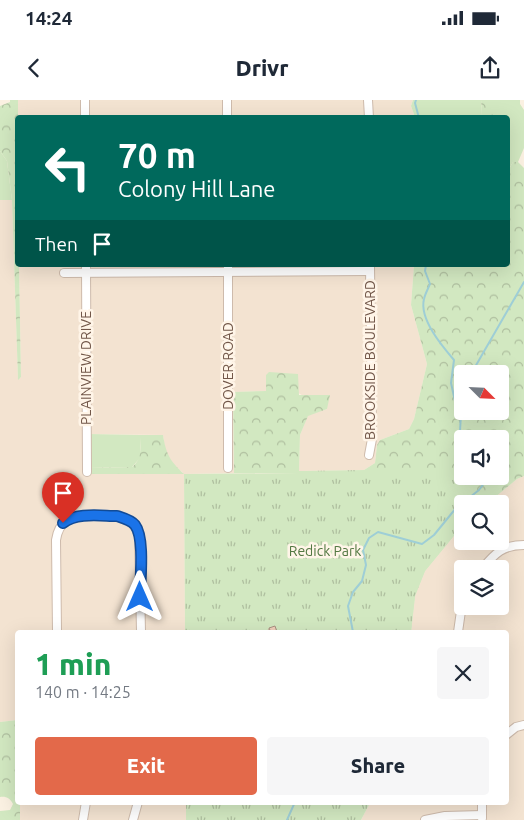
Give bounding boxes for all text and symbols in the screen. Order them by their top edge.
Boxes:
text: 14:24 [25,7,73,29]
icon: back [20,54,48,82]
icon: share [476,54,504,82]
text: Drivr [236,55,288,80]
icon: left [35,135,100,200]
text: 70 m [118,135,196,175]
text: Colony Hill Lane [118,176,275,201]
icon: arrive [88,230,116,258]
text: Then [35,233,78,255]
street label: BROOKSIDE BOULEVARD [362,280,378,440]
street label: PLAINVIEW DRIVE [78,311,94,425]
street label: DOVER ROAD [220,322,236,410]
north arrow [454,365,509,420]
map controls [454,365,509,615]
button: sound [454,430,509,485]
pin [42,472,84,523]
icon: arrive [49,479,77,507]
button: search [454,495,509,550]
park label: Redick Park [289,543,361,559]
button: layers [454,560,509,615]
position arrow [113,570,165,622]
text: 1 min [35,647,111,681]
button: close [437,647,489,699]
text: 140 m · 14:25 [35,683,131,701]
button: Exit [35,737,257,795]
button: Share [267,737,489,795]

